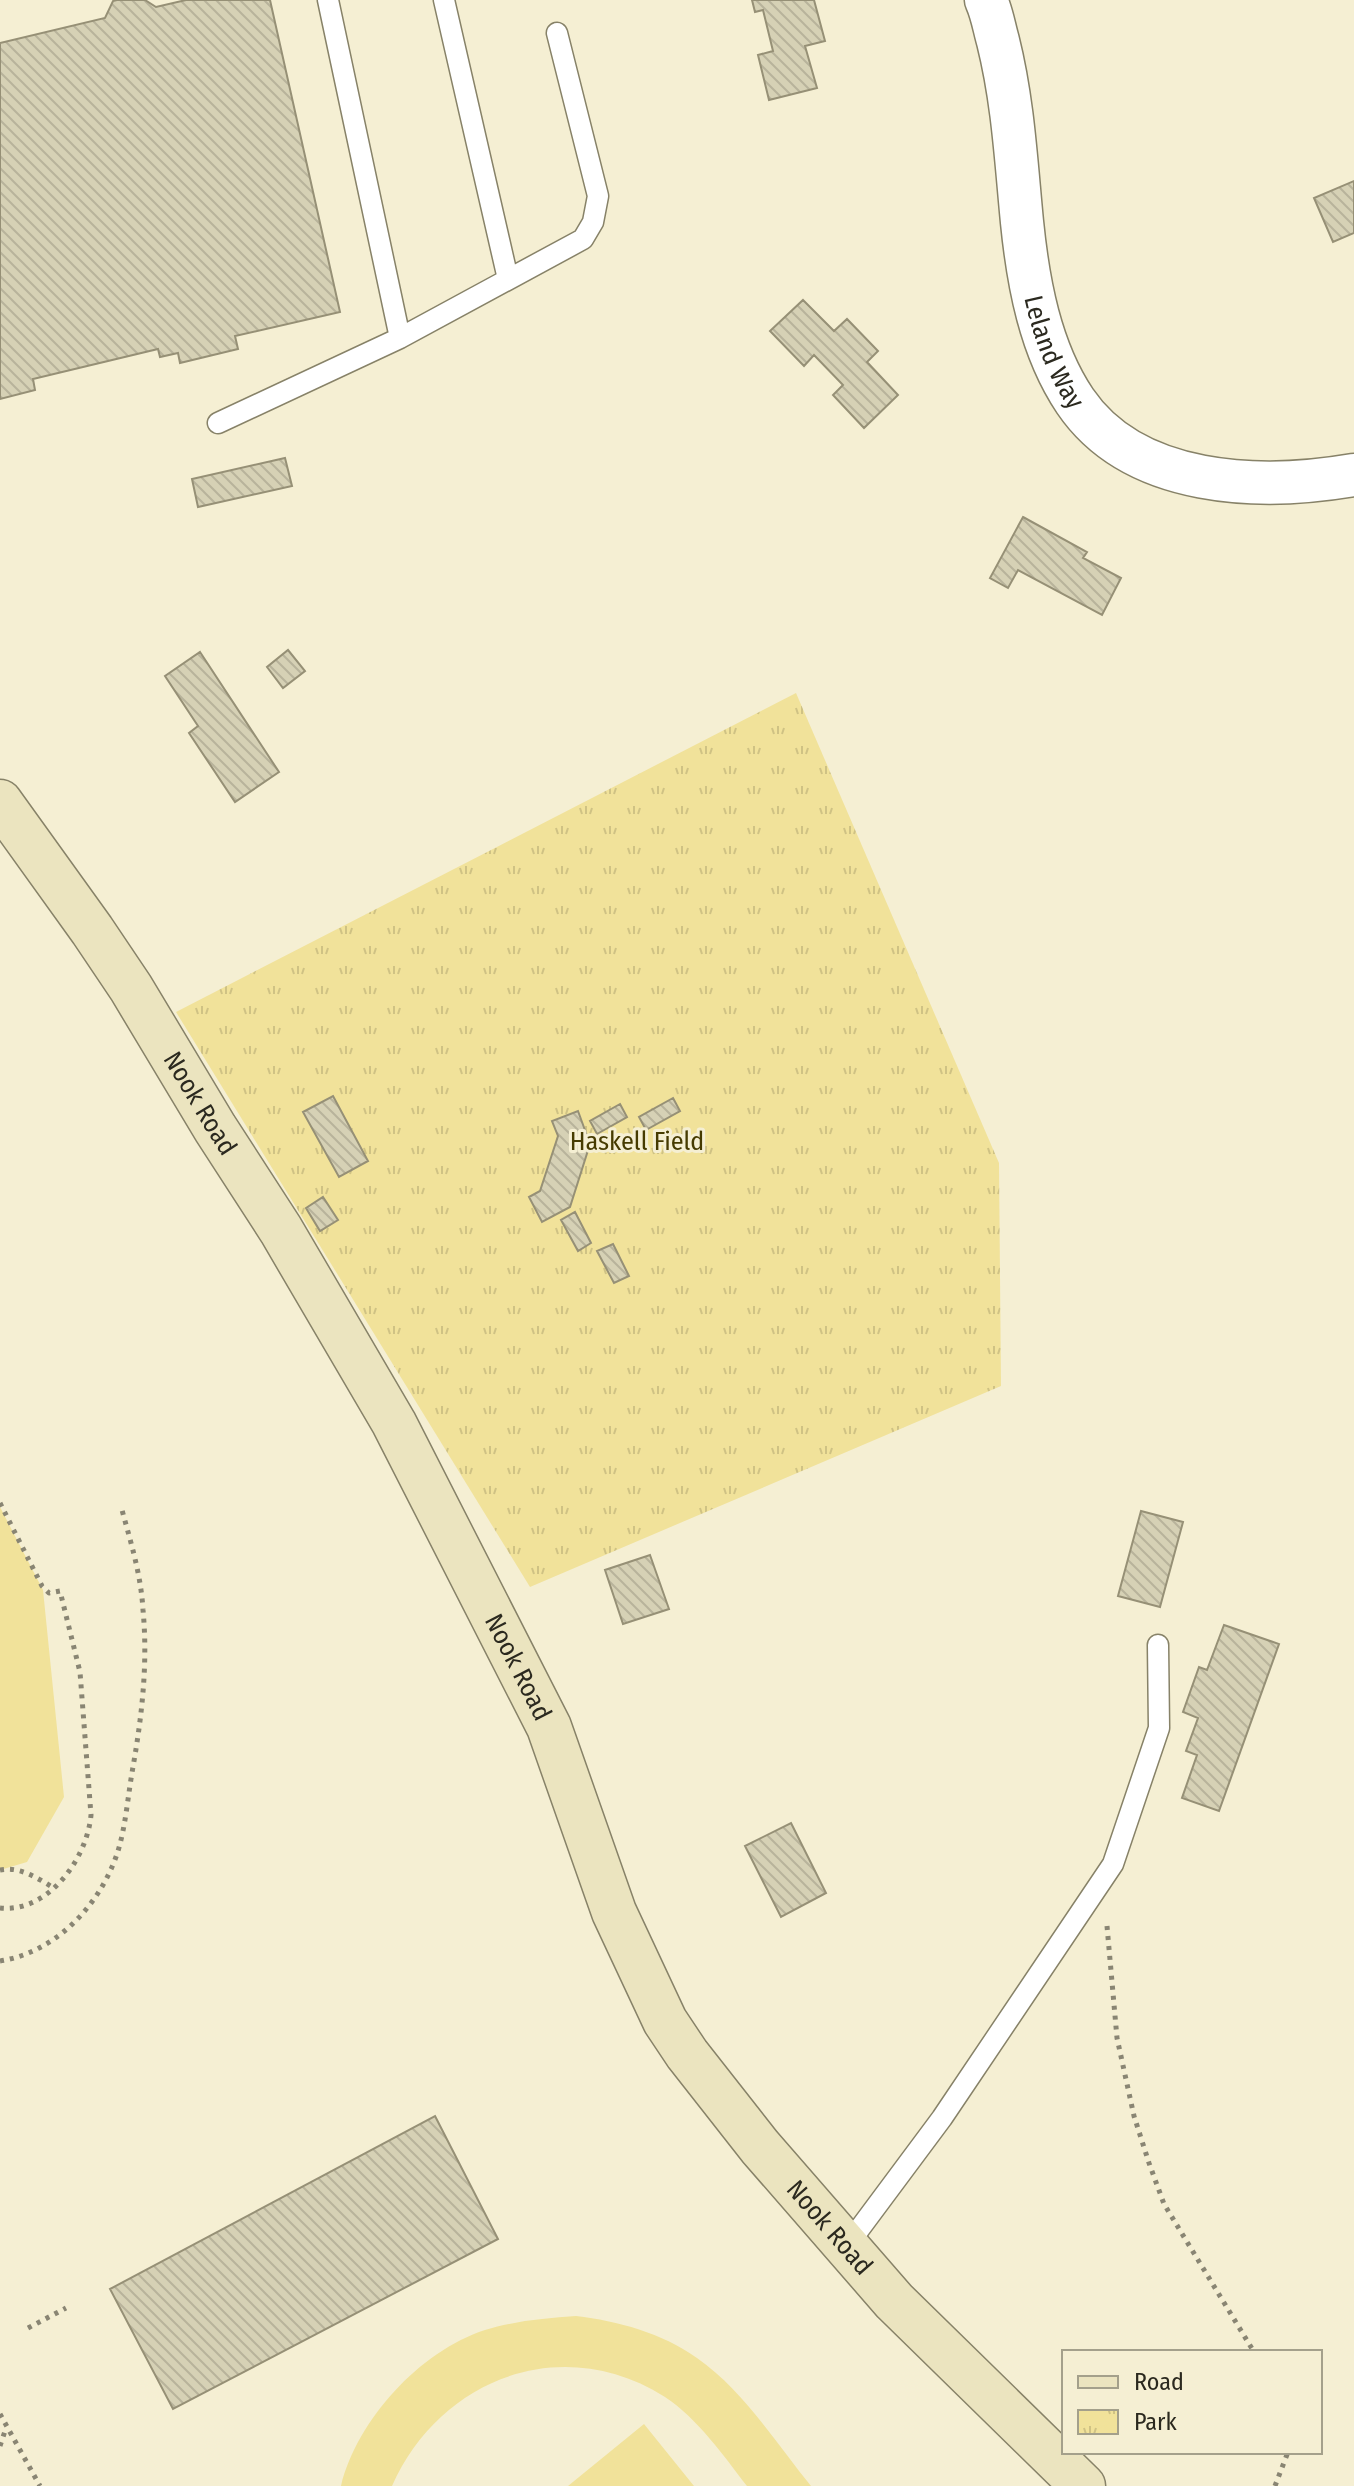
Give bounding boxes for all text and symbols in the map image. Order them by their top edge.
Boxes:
street label: Leland Way [1017,292,1091,415]
street label: Nook Road [157,1046,243,1161]
park label: Haskell Field [570,1126,704,1157]
street label: Nook Road [478,1609,558,1726]
street label: Nook Road [780,2174,879,2281]
legend [1062,2350,1322,2454]
text: Road [1134,2368,1184,2396]
text: Park [1134,2408,1177,2436]

